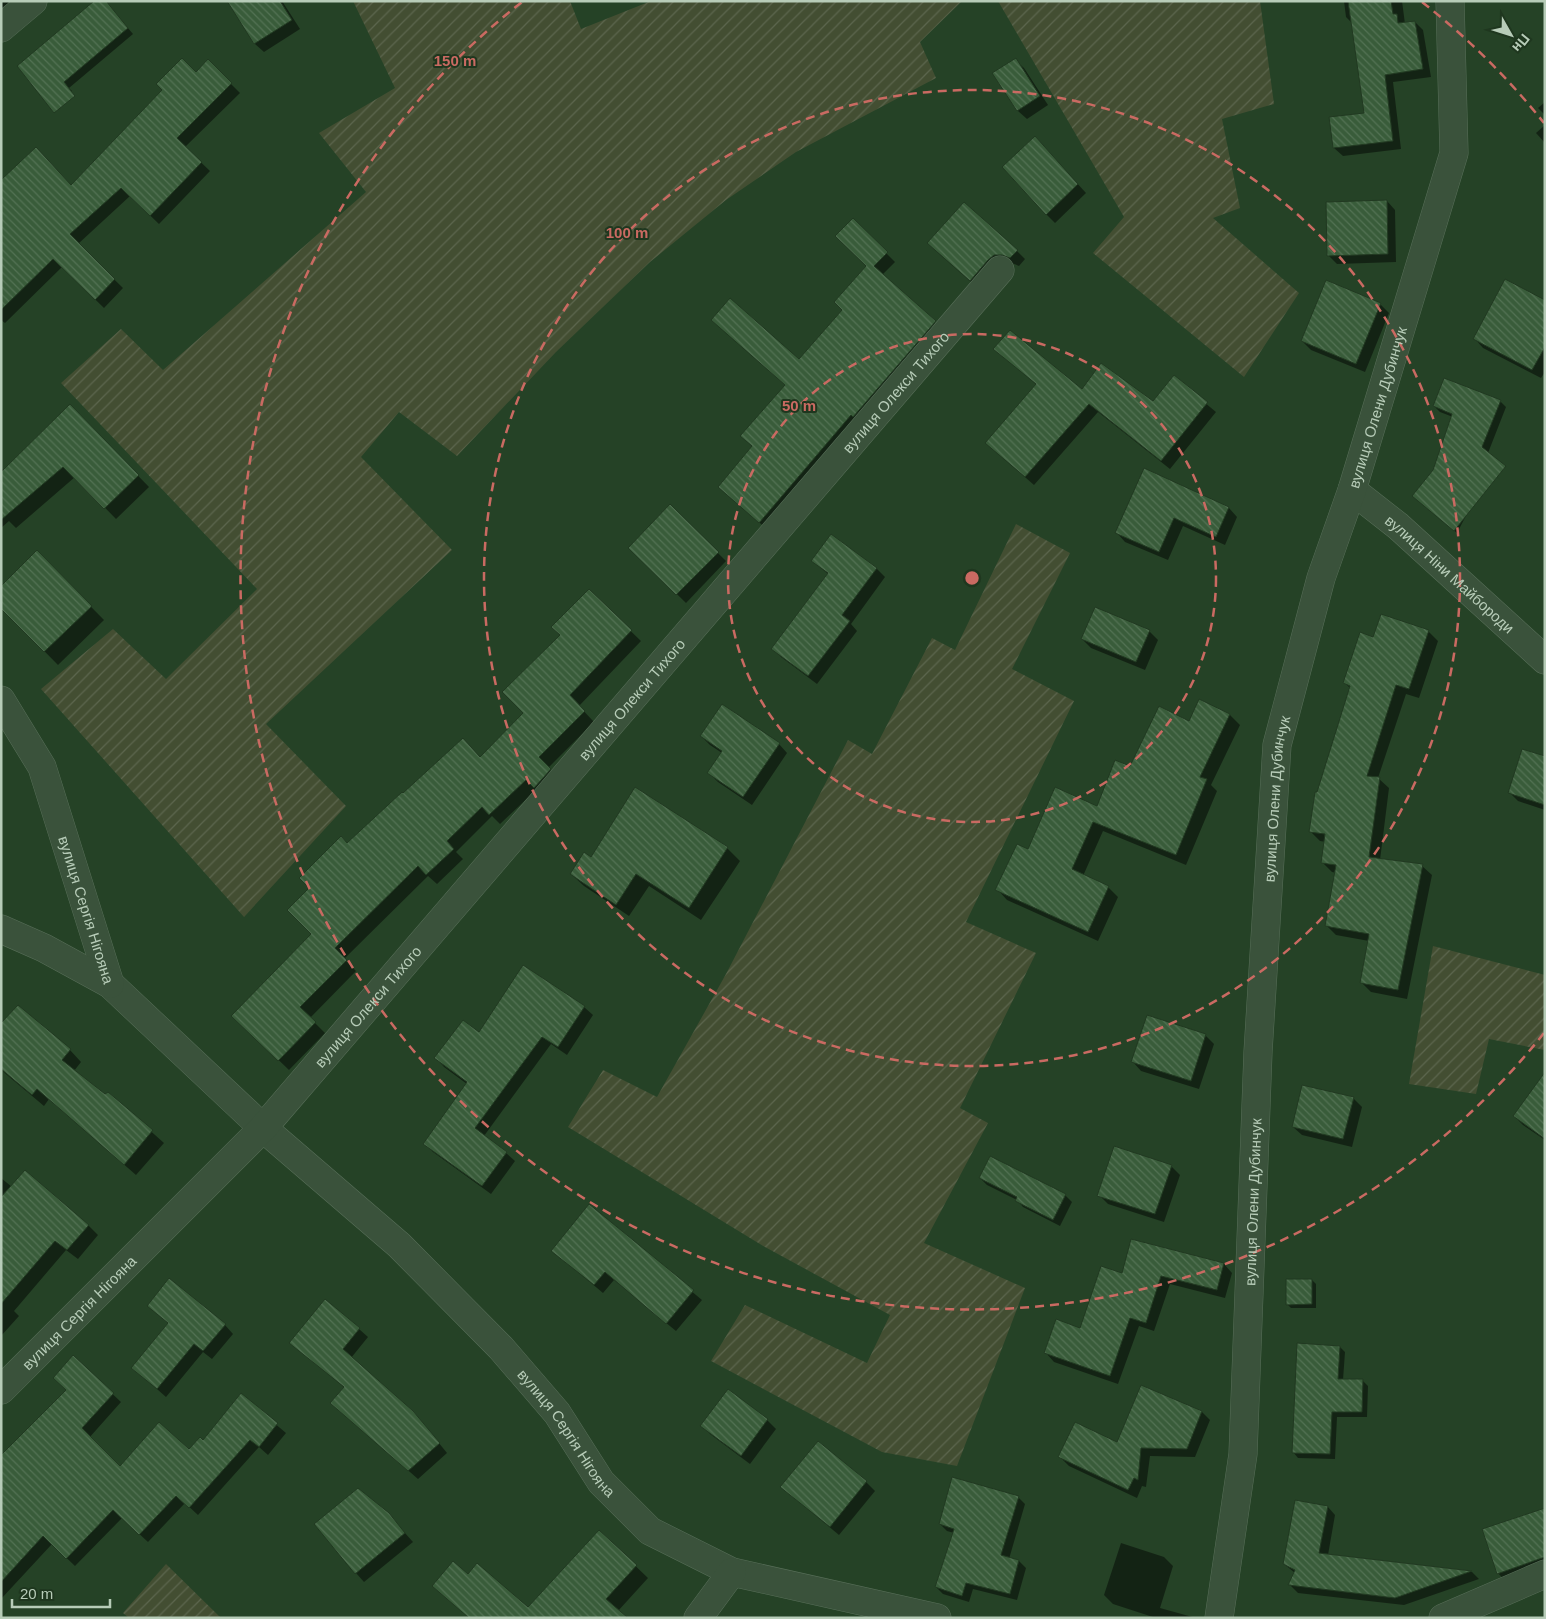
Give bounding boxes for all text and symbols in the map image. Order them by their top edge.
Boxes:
north arrow [1486,10,1536,60]
text: Пн [1509,31,1533,55]
text: 150 m [434,52,476,69]
text: 100 m [606,224,648,241]
street label: вулиця Олени Дубинчук [1345,324,1410,490]
street label: вулиця Олекси Тихого [839,328,952,456]
text: 50 m [782,397,816,414]
street label: вулиця Ніни Майбороди [1382,511,1518,636]
centre of rings [963,569,981,587]
street label: вулиця Олекси Тихого [575,635,688,763]
street label: вулиця Олени Дубинчук [1260,713,1293,883]
street label: вулиця Сергія Нігояна [56,834,118,986]
street label: вулиця Олекси Тихого [311,942,424,1070]
street label: вулиця Олени Дубинчук [1241,1117,1264,1286]
street label: вулиця Сергія Нігояна [18,1251,140,1373]
street label: вулиця Сергія Нігояна [515,1366,619,1500]
scale bar [12,1576,110,1608]
text: 20 m [20,1585,53,1602]

